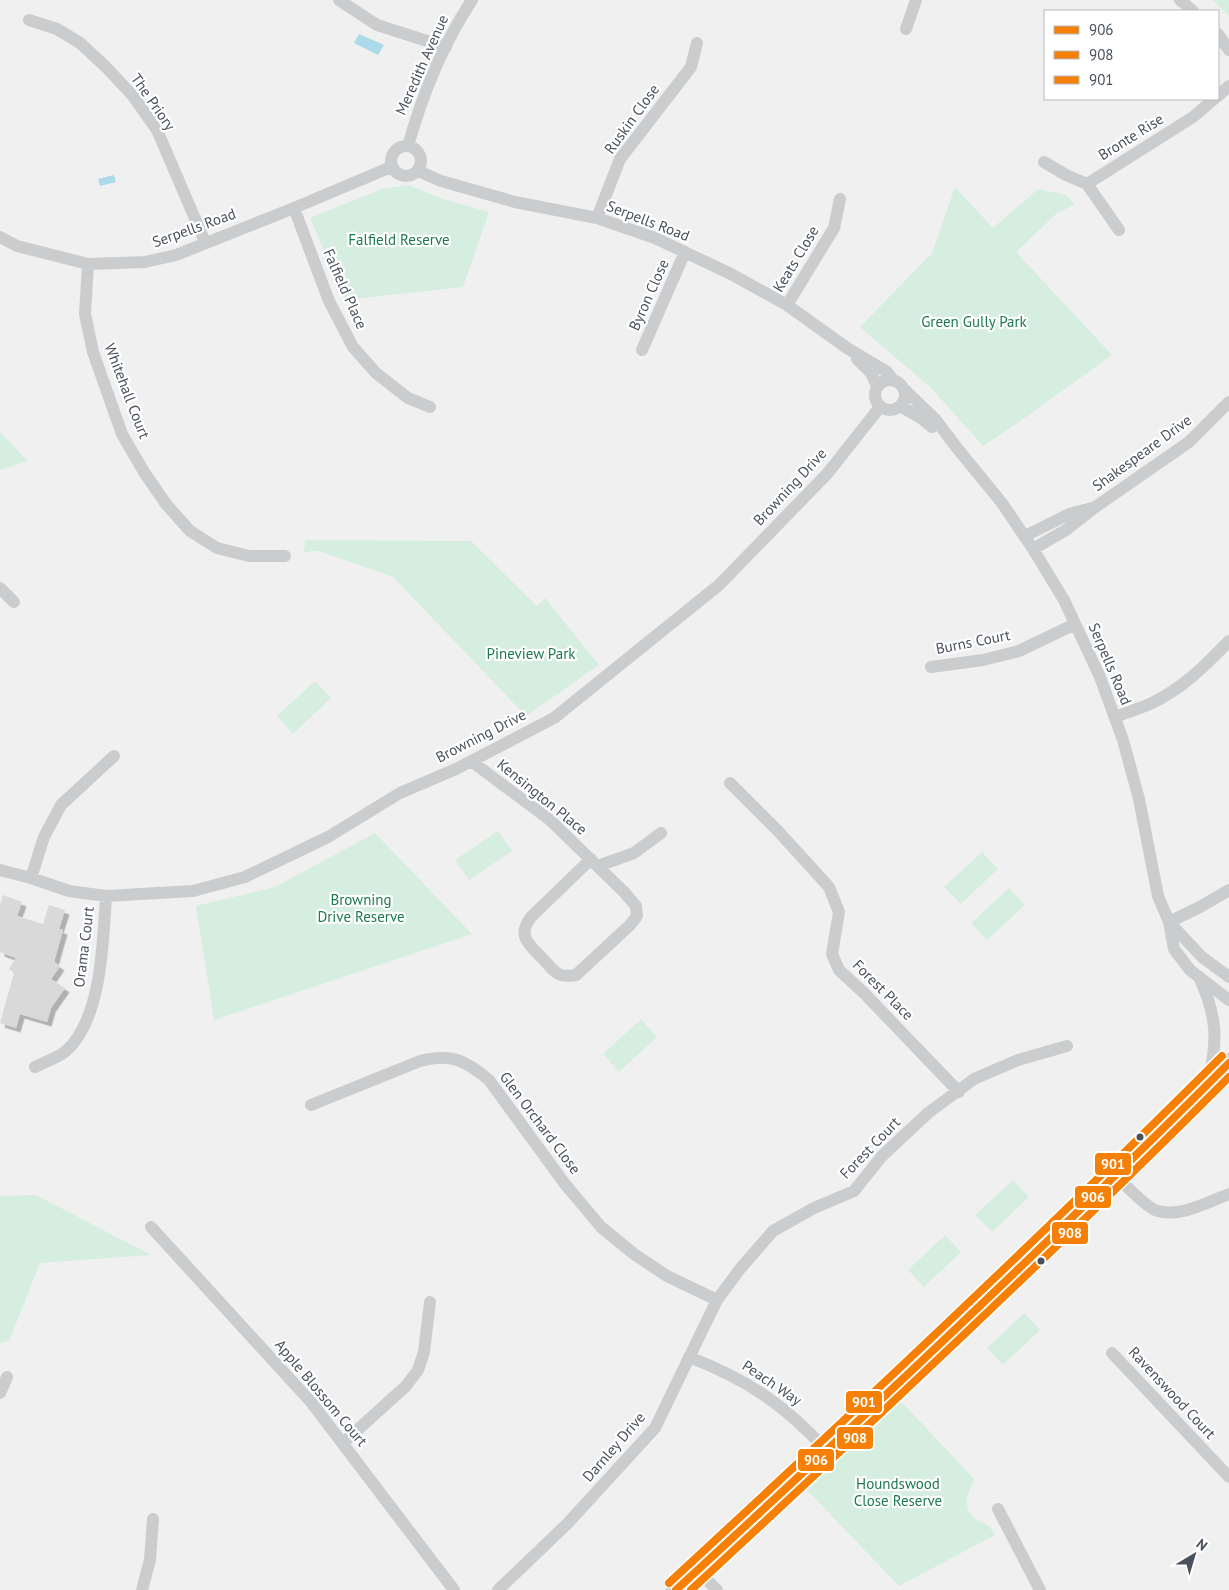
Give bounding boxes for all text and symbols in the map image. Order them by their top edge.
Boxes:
legend [1044,10,1219,100]
street label: Meredith Avenue [391,12,452,118]
text: 906 [1089,20,1114,39]
text: 908 [1089,45,1114,64]
street label: The Priory [127,70,180,134]
text: 901 [1089,70,1114,89]
street label: Ruskin Close [600,80,663,157]
street label: Bronte Rise [1095,109,1167,164]
street label: Serpells Road [604,196,692,245]
street label: Serpells Road [150,204,238,251]
street label: Keats Close [768,222,823,295]
park label: Falfield Reserve [348,230,450,249]
street label: Falfield Place [319,246,372,332]
street label: Byron Close [624,256,673,333]
park label: Green Gully Park [921,312,1028,331]
street label: Whitehall Court [101,341,154,441]
street label: Shakespeare Drive [1088,410,1195,495]
street label: Browning Drive [749,444,830,529]
street label: Serpells Road [1085,620,1136,708]
street label: Burns Court [934,625,1012,658]
park label: Pineview Park [487,644,576,663]
street label: Browning Drive [432,705,529,766]
street label: Kensington Place [493,755,591,839]
park label: Browning Drive Reserve [317,890,405,926]
street label: Orama Court [69,905,98,988]
street label: Forest Place [849,955,918,1024]
street label: Glen Orchard Close [496,1068,585,1178]
street label: Forest Court [835,1113,904,1183]
unlabelled marker [1135,1132,1145,1142]
line badge: 901 [1094,1152,1132,1176]
text: 901 [1101,1155,1125,1173]
line badge: 906 [1074,1185,1112,1209]
text: 906 [1081,1188,1105,1206]
line badge: 908 [1051,1221,1089,1245]
text: 908 [1058,1224,1082,1242]
unlabelled marker [1036,1256,1046,1266]
street label: Apple Blossom Court [271,1335,372,1450]
street label: Ravenswood Court [1125,1343,1220,1443]
street label: Peach Way [739,1356,806,1409]
line badge: 901 [845,1390,883,1414]
text: 901 [852,1393,876,1411]
street label: Darnley Drive [578,1408,649,1485]
line badge: 908 [836,1426,874,1450]
text: 908 [843,1429,867,1447]
line badge: 906 [797,1448,835,1472]
text: 906 [804,1451,828,1469]
park label: Houndswood Close Reserve [854,1474,942,1510]
north arrow [1169,1530,1219,1580]
text: N [1193,1535,1211,1555]

